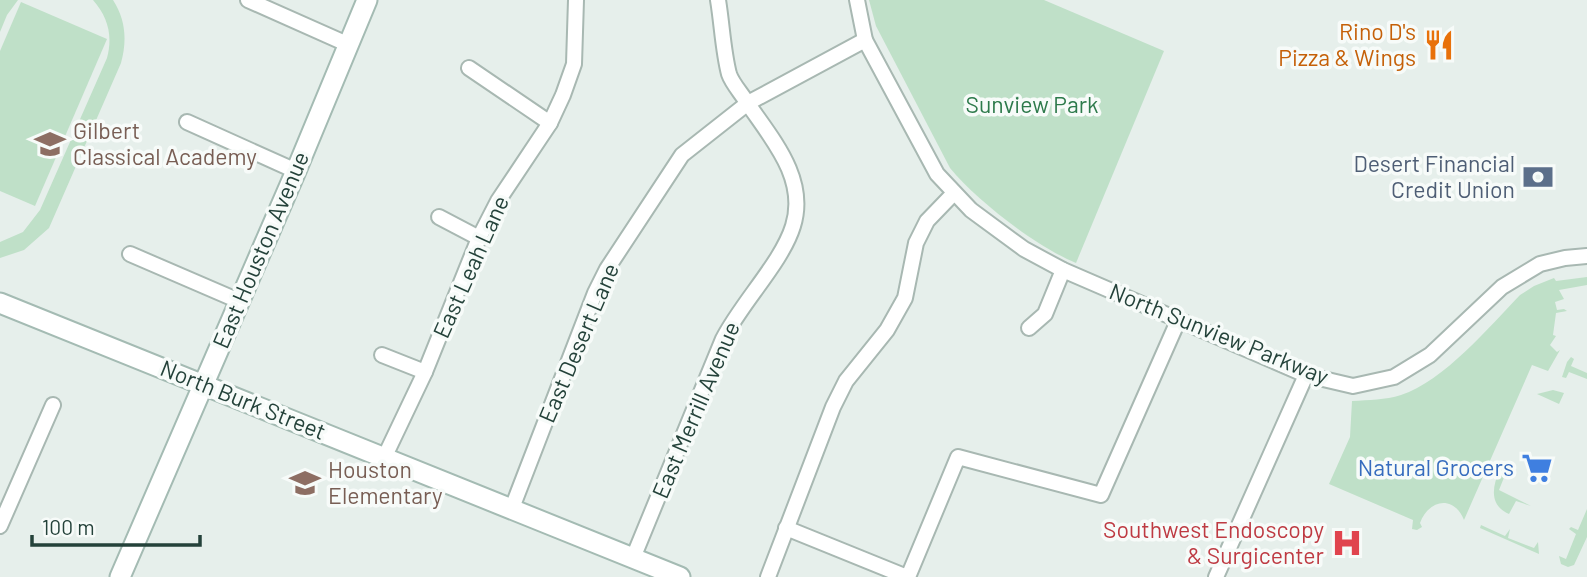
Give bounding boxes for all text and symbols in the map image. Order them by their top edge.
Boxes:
place label: Rino D's Pizza & Wings [1278,17,1416,71]
restaurant icon: Rino D's Pizza & Wings [1422,28,1456,62]
park label: Sunview Park [965,90,1099,118]
place label: Gilbert Classical Academy [73,116,257,170]
school or university icon: Gilbert Classical Academy [33,127,67,161]
street label: East Houston Avenue [206,147,314,352]
place label: Desert Financial Credit Union [1354,149,1515,203]
bank icon: Desert Financial Credit Union [1521,160,1555,194]
street label: East Leah Lane [426,191,514,342]
street label: East Desert Lane [532,259,624,426]
street label: North Sunview Parkway [1106,276,1333,390]
street label: East Merrill Avenue [645,317,745,502]
street label: North Burk Street [157,353,330,445]
supermarket icon: Natural Grocers [1520,451,1554,485]
place label: Natural Grocers [1358,453,1514,481]
place label: Houston Elementary [328,455,443,509]
school or university icon: Houston Elementary [288,466,322,500]
scale bar [32,504,200,548]
text: 100 m [42,514,95,539]
place label: Southwest Endoscopy & Surgicenter [1103,515,1325,569]
hospital icon: Southwest Endoscopy & Surgicenter [1330,526,1364,560]

